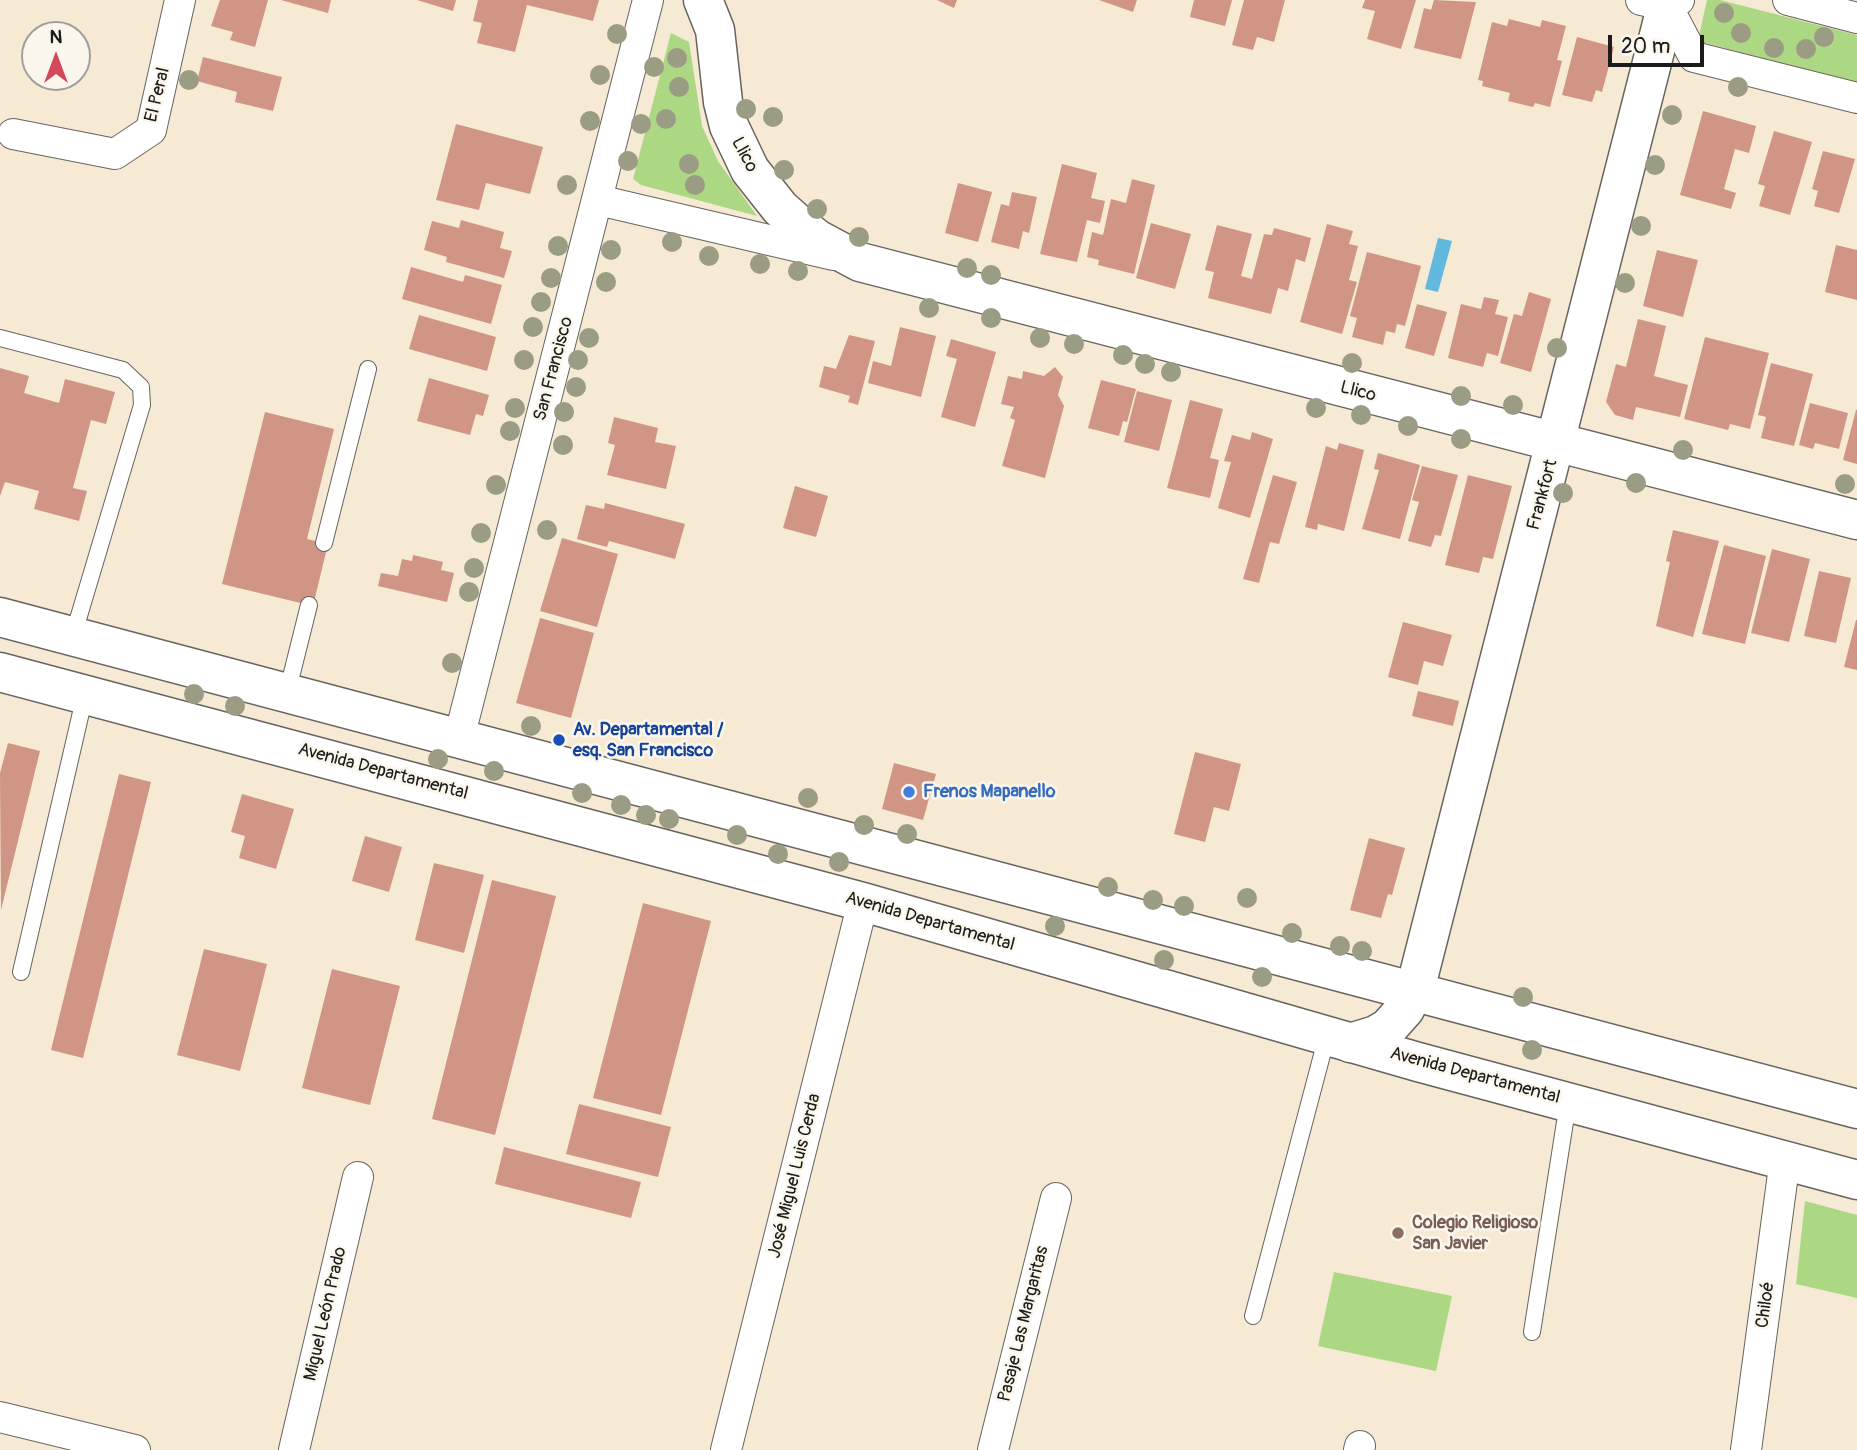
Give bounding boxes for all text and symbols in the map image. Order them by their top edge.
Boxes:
north arrow [21,21,91,91]
scale bar [1612,21,1708,65]
text: N [50,25,62,49]
text: 20 m [1621,33,1670,60]
street label: El Peral [141,65,175,125]
street label: Llico [726,134,762,176]
street label: San Francisco [530,315,578,423]
street label: Llico [1338,377,1378,407]
street label: Frankfort [1523,457,1563,533]
place label: Av. Departamental / esq. San Francisco [573,719,723,762]
marker: Av. Departamental / esq. San Francisco [551,732,567,748]
street label: Avenida Departamental [296,739,470,805]
place label: Frenos Mapanello [923,781,1056,803]
marker: Frenos Mapanello [901,784,917,800]
street label: Avenida Departamental [843,887,1017,957]
street label: Avenida Departamental [1388,1043,1562,1109]
street label: José Miguel Luis Cerda [764,1092,826,1260]
place label: Colegio Religioso San Javier [1412,1212,1538,1254]
marker: Colegio Religioso San Javier [1390,1225,1406,1241]
street label: Pasaje Las Margaritas [994,1244,1054,1404]
street label: Miguel León Prado [300,1245,352,1383]
street label: Chiloé [1752,1280,1780,1330]

